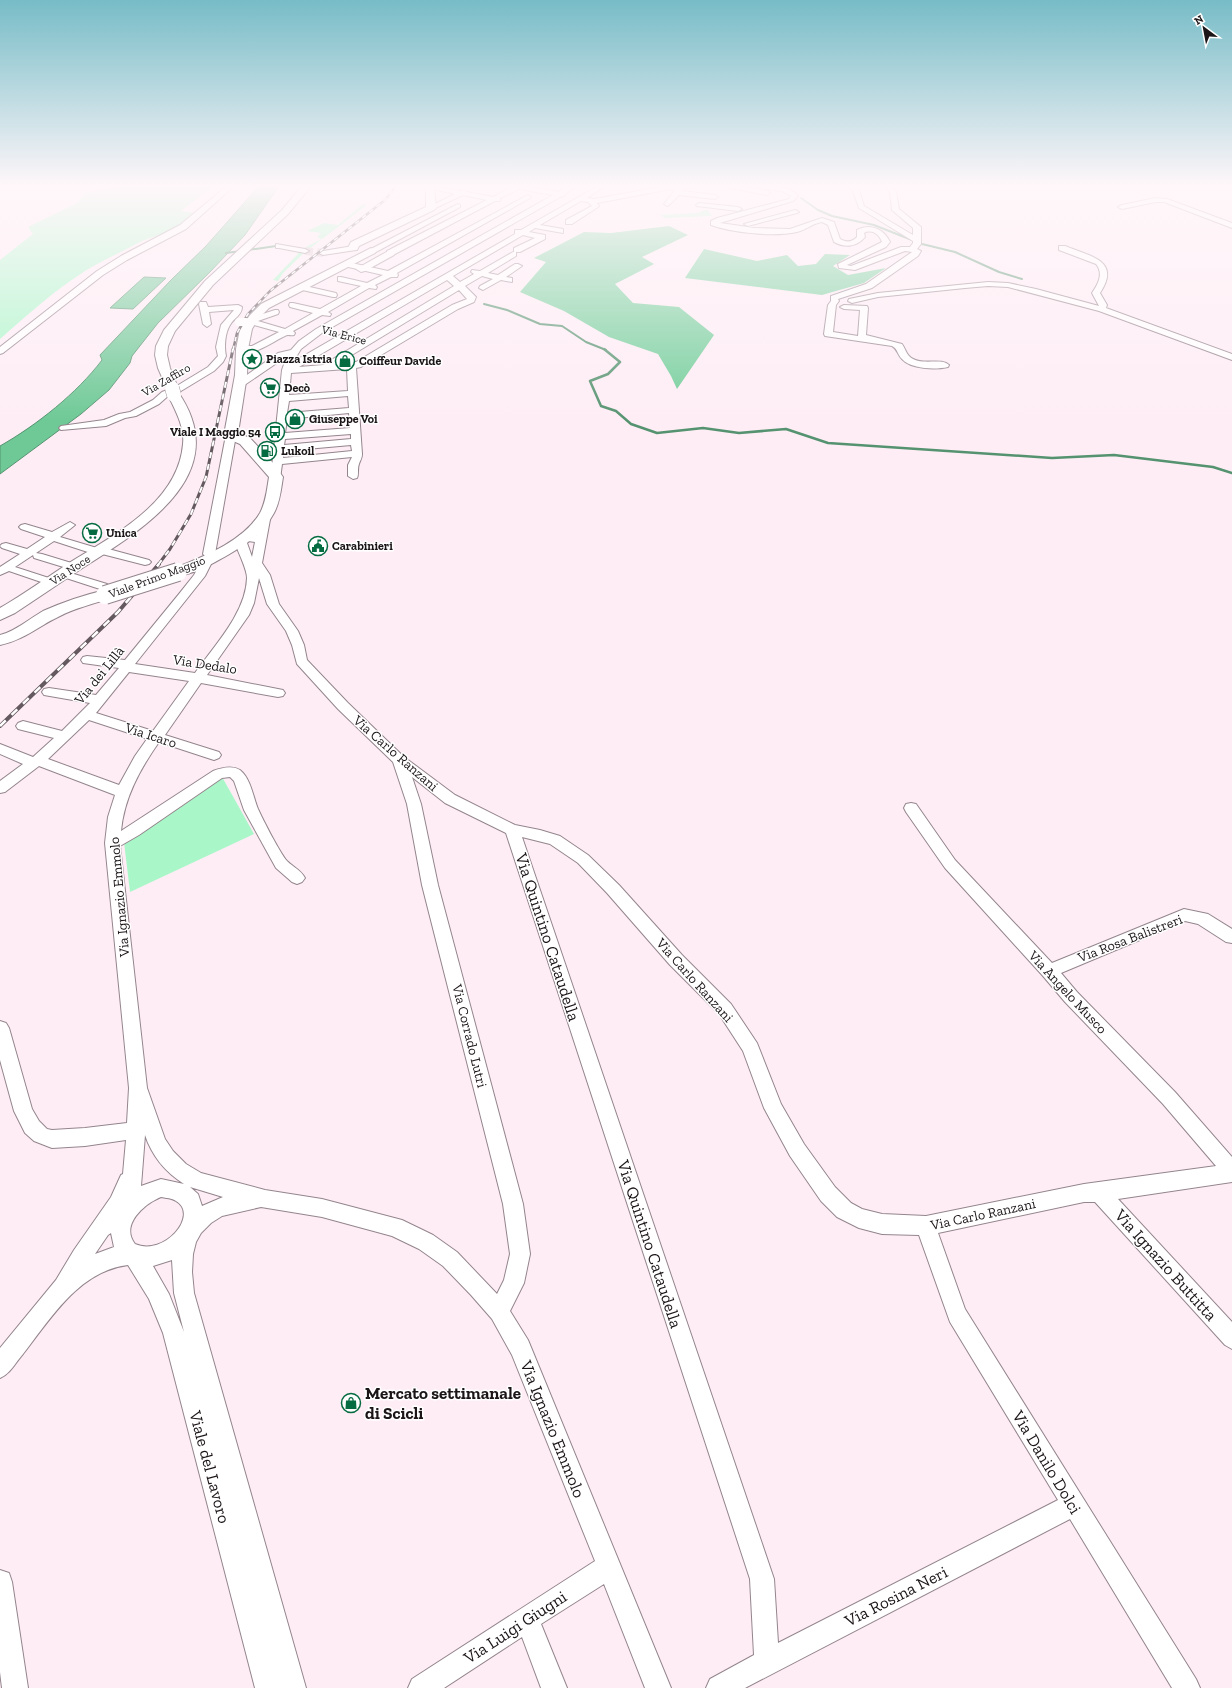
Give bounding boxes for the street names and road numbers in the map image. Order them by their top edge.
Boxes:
street label: Via Erice [319,322,368,348]
street label: Via Zaffiro [138,361,193,400]
street label: Via Noce [46,552,93,589]
street label: Viale Primo Maggio [106,553,207,601]
street label: Via dei Lillà [70,643,128,709]
street label: Via Dedalo [171,651,238,678]
street label: Via Carlo Ranzani [349,711,442,795]
street label: Via Icaro [122,719,179,752]
street label: Via Ignazio Emmolo [106,836,133,959]
street label: Via Quintino Cataudella [511,850,585,1023]
street label: Via Rosa Balistreri [1074,911,1185,967]
street label: Via Carlo Ranzani [652,934,737,1026]
street label: Via Angelo Musco [1024,947,1110,1037]
street label: Via Corrado Lutri [448,982,491,1090]
street label: Via Quintino Cataudella [613,1157,687,1330]
street label: Via Carlo Ranzani [928,1195,1037,1234]
street label: Via Ignazio Buttitta [1110,1204,1221,1325]
street label: Via Ignazio Emmolo [516,1356,590,1501]
street label: Via Danilo Dolci [1008,1406,1086,1518]
street label: Viale del Lavoro [185,1408,235,1526]
street label: Via Rosina Neri [840,1561,951,1631]
street label: Via Luigi Giugni [459,1586,570,1668]

